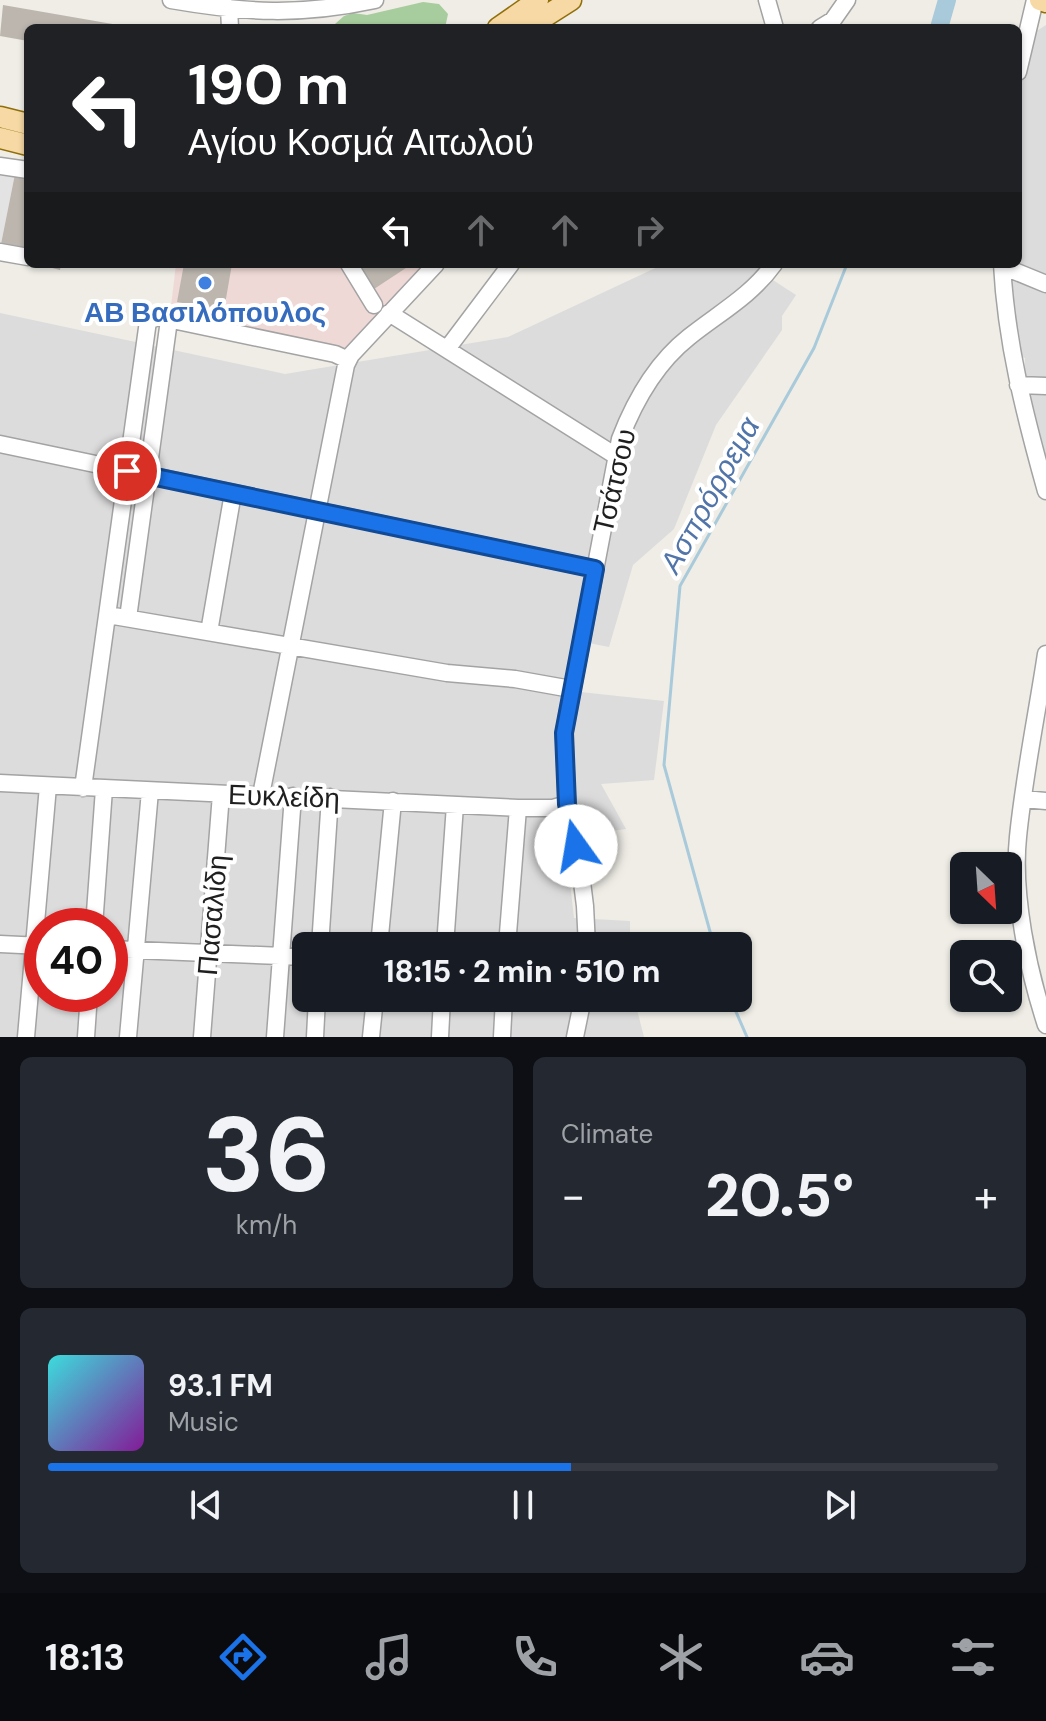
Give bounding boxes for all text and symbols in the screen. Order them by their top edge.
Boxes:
text: 190 m [188,48,349,121]
icon: left [56,56,160,160]
text: Αγίου Κοσμά Αιτωλού [188,119,534,166]
icon: left [375,208,419,252]
icon: ahead [459,208,503,252]
icon: ahead [543,208,587,252]
icon: right [627,208,671,252]
marker: ΑΒ Βασιλόπουλος [196,274,214,292]
place label: ΑΒ Βασιλόπουλος [84,294,326,331]
water label: Ασπρόρρεμα [650,409,769,581]
street label: Τσάτσου [585,425,644,537]
pin [93,437,161,505]
icon: arrive [105,449,149,493]
street label: Ευκλείδη [227,776,341,817]
position arrow [534,804,618,888]
north arrow [950,852,1022,924]
map controls [950,852,1022,1012]
street label: Πασαλίδη [189,853,236,977]
speed limit sign: 40 [24,908,128,1012]
button: search [950,940,1022,1012]
text: 18:15 · 2 min · 510 m [384,952,660,991]
text: 36 [202,1088,331,1223]
text: Climate [561,1117,653,1151]
text: 20.5° [705,1156,854,1235]
text: − [561,1167,585,1225]
text: + [974,1167,998,1225]
text: km/h [236,1208,297,1242]
text: 93.1 FM [168,1366,273,1405]
text: Music [168,1405,239,1439]
icon: previous [184,1483,228,1527]
icon: pause [501,1483,545,1527]
icon: next [818,1483,862,1527]
icon: directions [215,1629,271,1685]
icon: music [361,1629,417,1685]
icon: phone [507,1629,563,1685]
icon: climate [653,1629,709,1685]
icon: car [799,1629,855,1685]
icon: filters [945,1629,1001,1685]
text: 18:13 [45,1634,125,1681]

